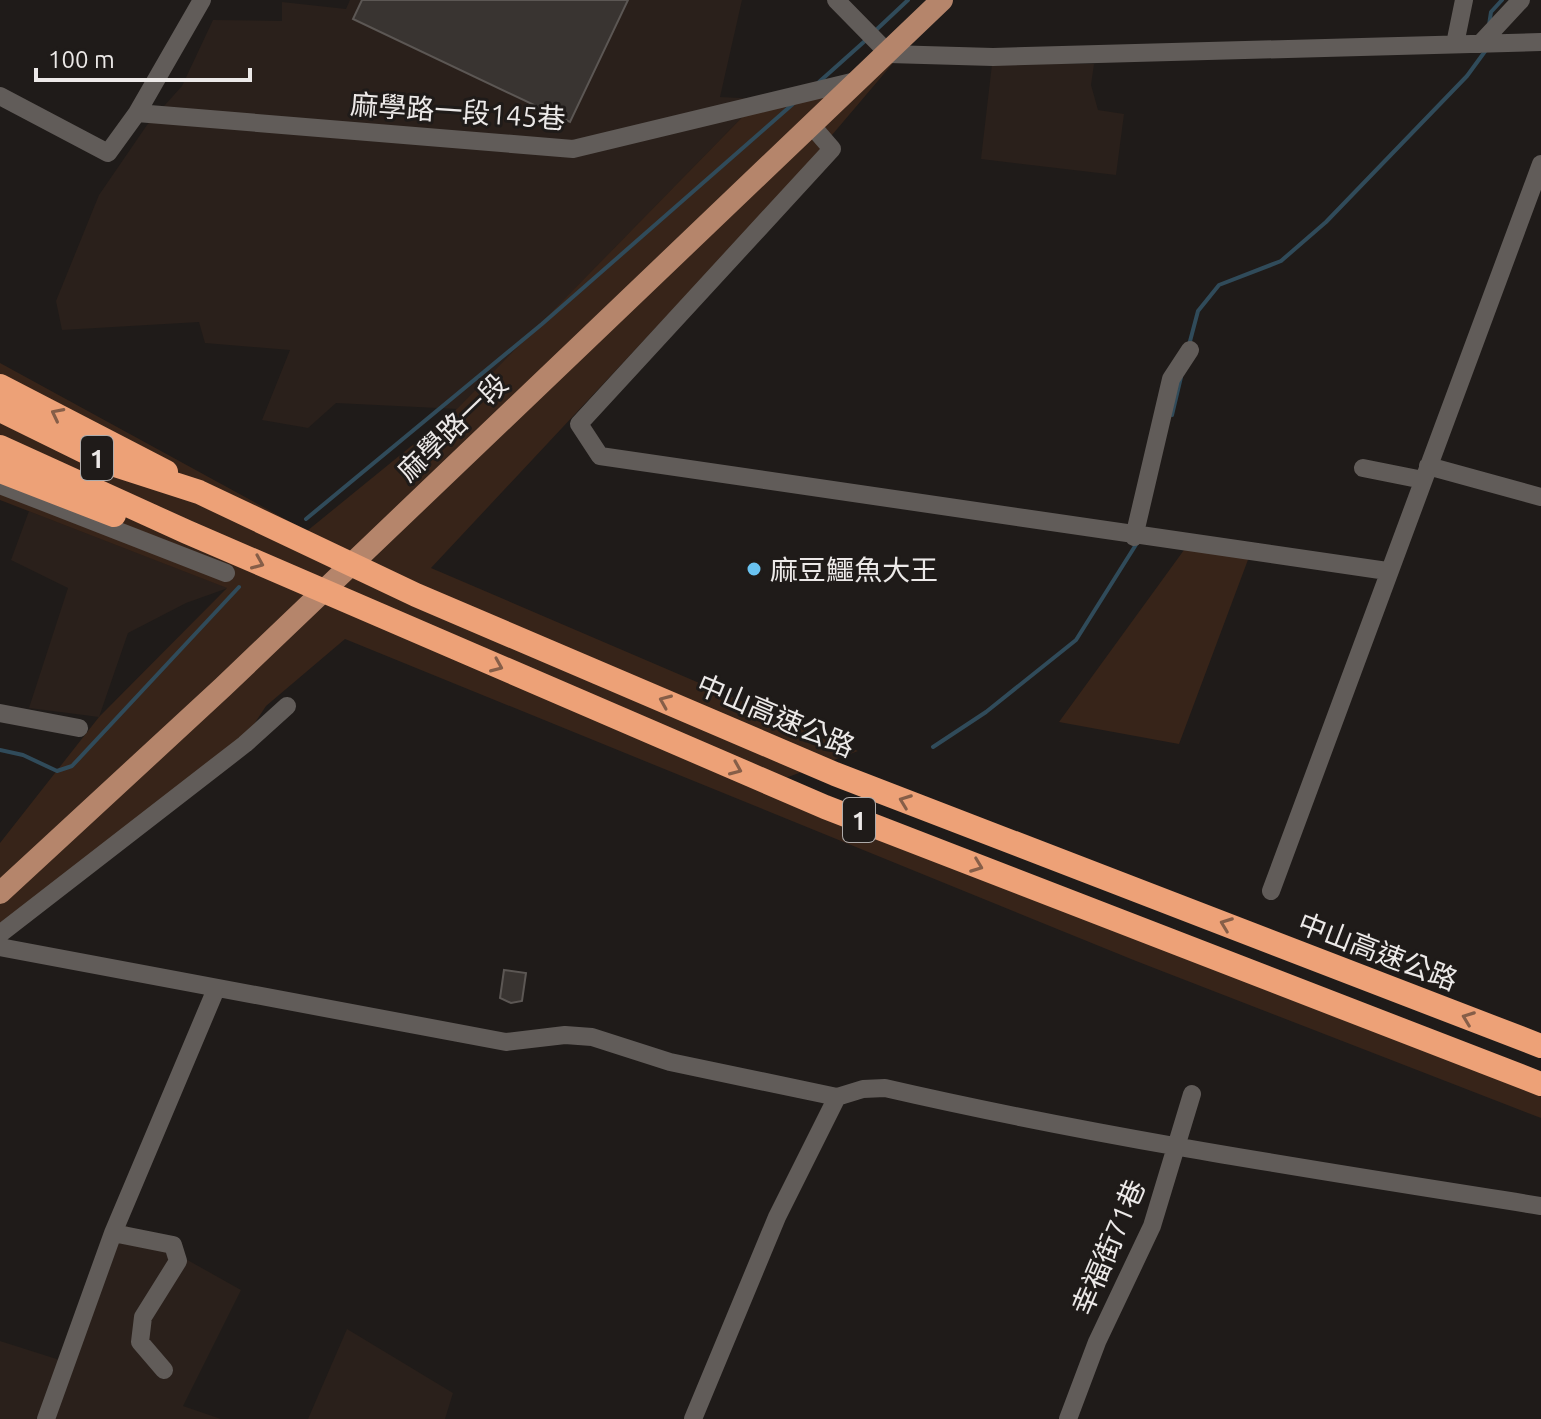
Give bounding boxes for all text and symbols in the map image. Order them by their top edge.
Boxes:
scale bar [36,32,250,82]
text: 100 m [48,46,115,73]
street label: 麻學路一段145巷 [349,88,567,134]
street label: 麻學路一段 [391,367,513,487]
one-way arrow [50,409,65,424]
road number: 1 [81,436,113,480]
one-way arrow [250,554,265,570]
place label: 麻豆鱷魚大王 [770,554,938,585]
marker: 麻豆鱷魚大王 [745,560,763,578]
one-way arrow [489,656,503,672]
street label: 中山高速公路 [693,668,859,762]
one-way arrow [658,694,673,710]
one-way arrow [728,759,742,775]
one-way arrow [899,794,913,811]
road number: 1 [843,798,875,842]
one-way arrow [969,856,983,873]
street label: 中山高速公路 [1294,906,1462,996]
one-way arrow [1220,917,1234,934]
one-way arrow [1462,1011,1476,1028]
street label: 幸福街71巷 [1066,1175,1150,1319]

